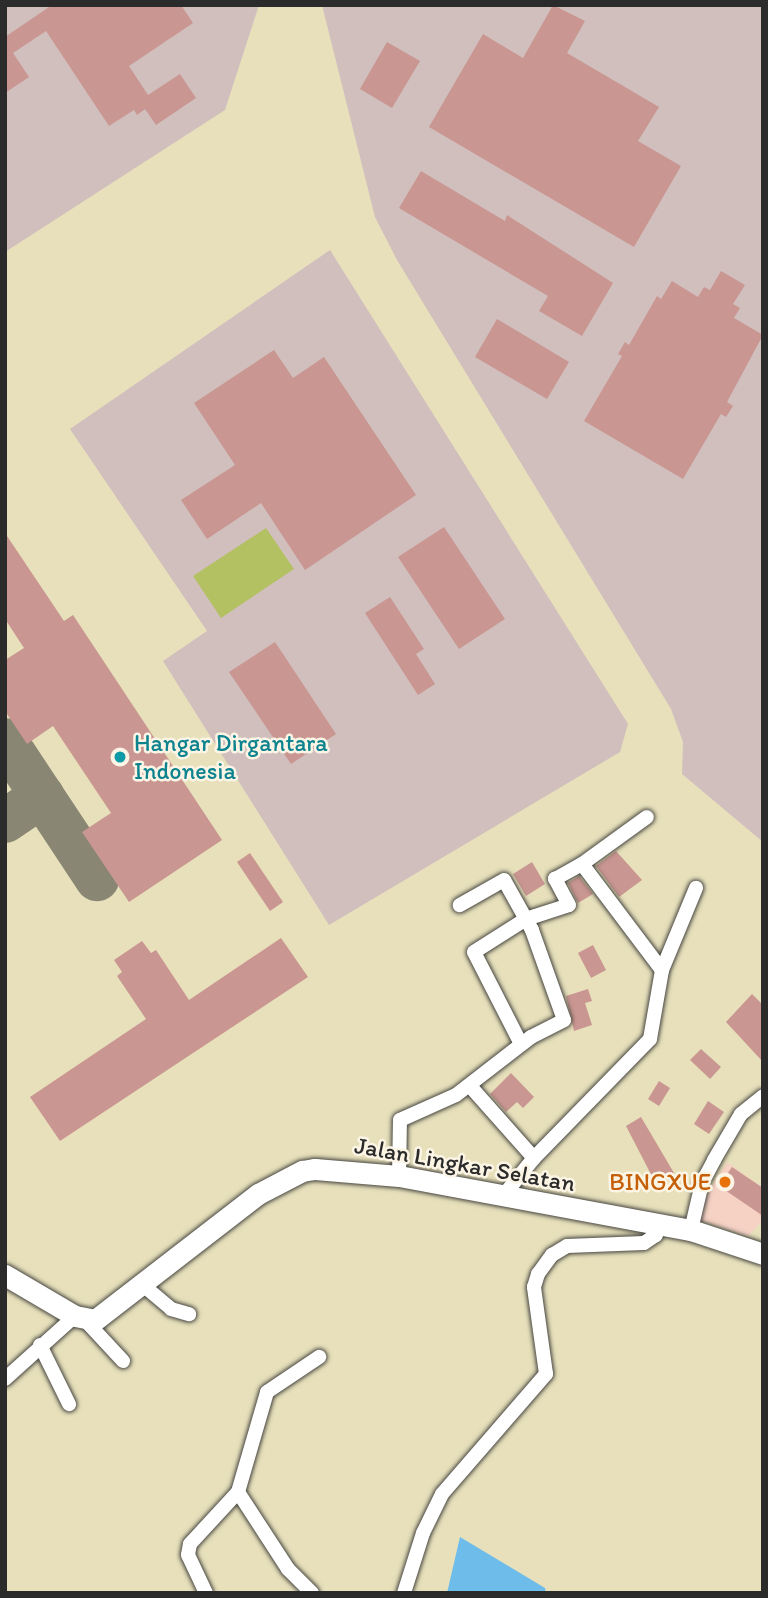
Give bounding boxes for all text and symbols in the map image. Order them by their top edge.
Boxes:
place label: Hangar Dirgantara Indonesia [134,729,328,785]
marker: Hangar Dirgantara Indonesia [112,749,128,765]
street label: Jalan Lingkar Selatan [353,1131,577,1197]
place label: BINGXUE [609,1168,711,1196]
marker: BINGXUE [717,1174,733,1190]

